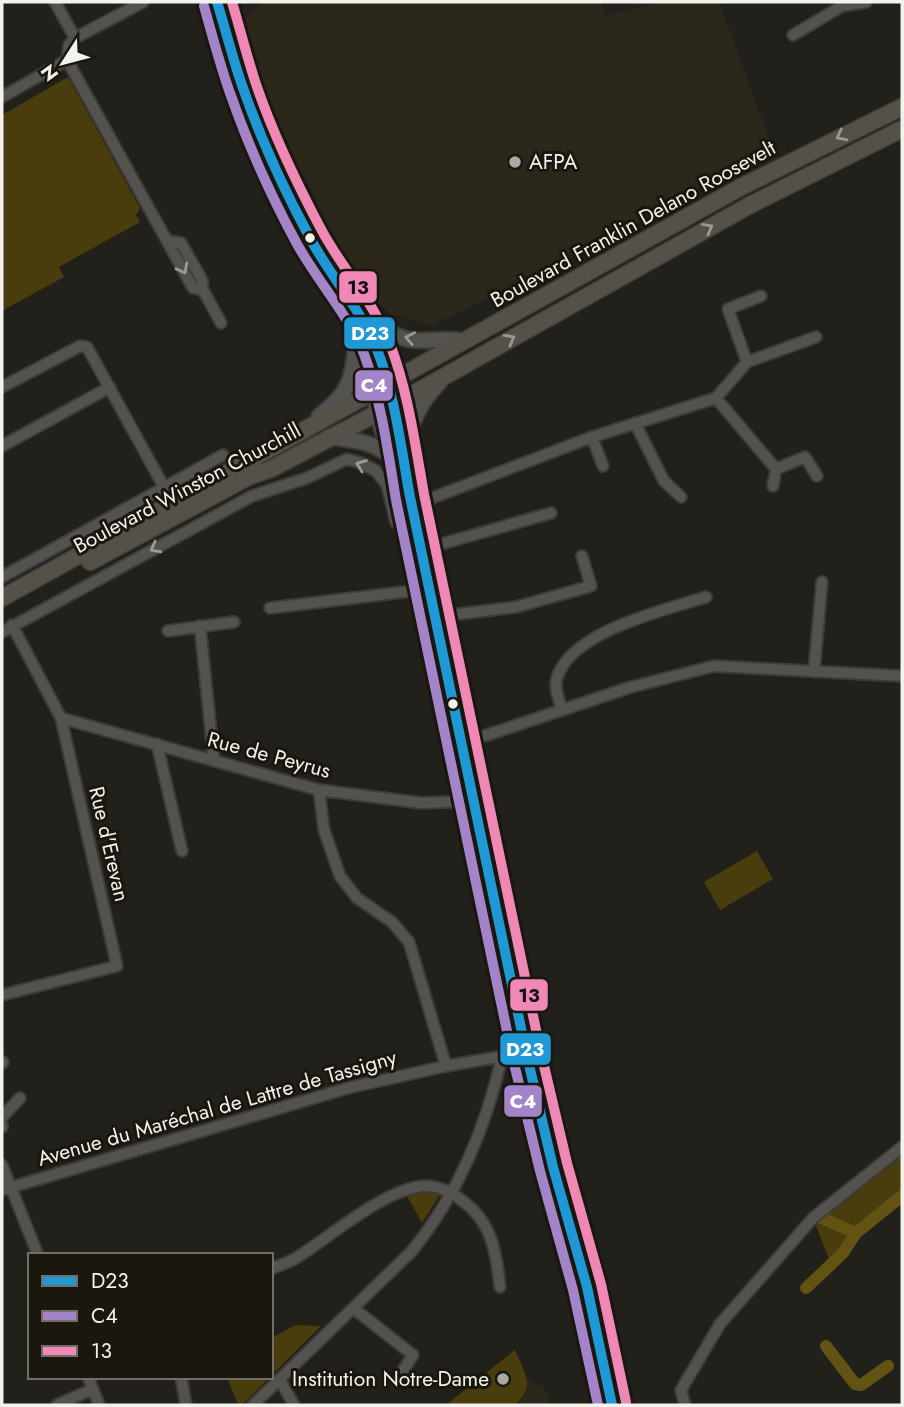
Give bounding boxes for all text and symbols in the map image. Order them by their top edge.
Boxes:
north arrow [28,28,98,98]
text: N [34,59,65,87]
one-way arrow [836,128,848,142]
street label: Boulevard Franklin Delano Roosevelt [485,133,781,315]
place label: AFPA [529,147,577,177]
marker: AFPA [507,154,523,170]
one-way arrow [701,223,714,236]
unlabelled marker [303,231,317,245]
one-way arrow [175,262,188,275]
line badge: 13 [338,270,378,304]
text: 13 [347,274,369,301]
line badge: D23 [343,316,396,350]
text: D23 [351,320,389,347]
one-way arrow [404,331,416,346]
one-way arrow [502,334,515,347]
line badge: C4 [354,369,394,402]
text: C4 [361,372,387,399]
street label: Boulevard Winston Churchill [68,415,306,561]
one-way arrow [356,459,368,473]
one-way arrow [150,540,163,553]
unlabelled marker [446,697,460,711]
street label: Rue de Peyrus [204,724,334,786]
street label: Rue d'Erevan [81,784,137,904]
line badge: 13 [509,978,549,1012]
text: 13 [518,982,540,1009]
line badge: D23 [499,1032,552,1066]
text: D23 [506,1036,544,1063]
street label: Avenue du Maréchal de Lattre de Tassigny [34,1042,401,1174]
line badge: C4 [503,1084,543,1118]
text: C4 [510,1088,536,1115]
legend [28,1253,273,1379]
text: D23 [91,1266,129,1296]
text: C4 [91,1301,118,1331]
text: 13 [91,1336,112,1366]
place label: Institution Notre-Dame [292,1364,489,1394]
marker: Institution Notre-Dame [495,1371,511,1387]

